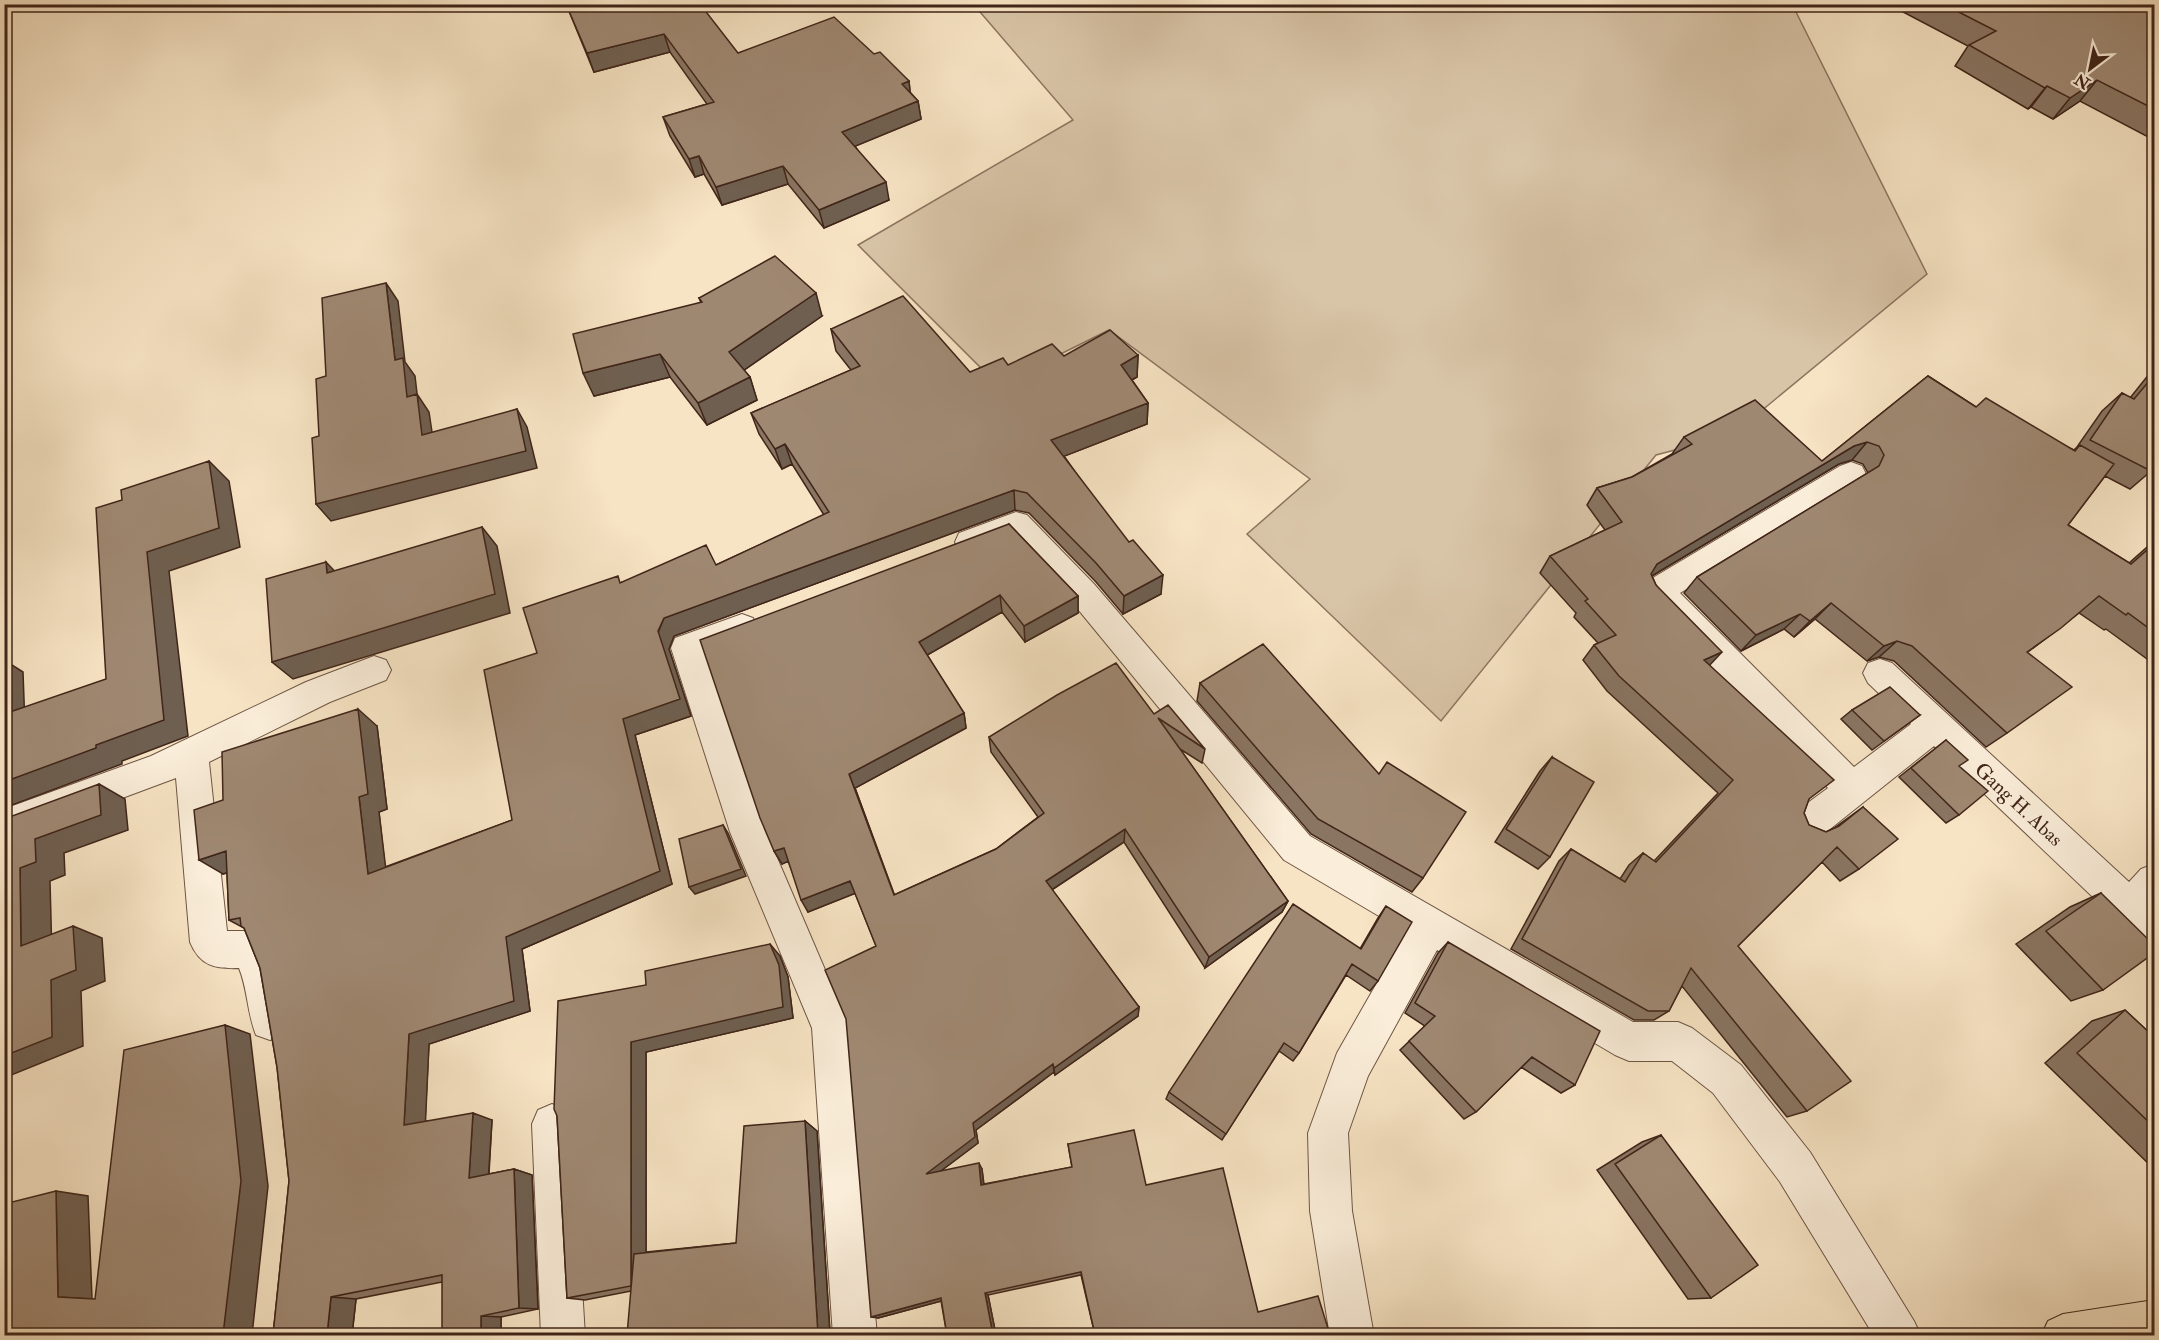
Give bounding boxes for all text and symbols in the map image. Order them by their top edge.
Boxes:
north arrow [2060,39,2120,99]
text: N [2071,68,2095,94]
street label: Gang H. Abas [1969,757,2068,852]

